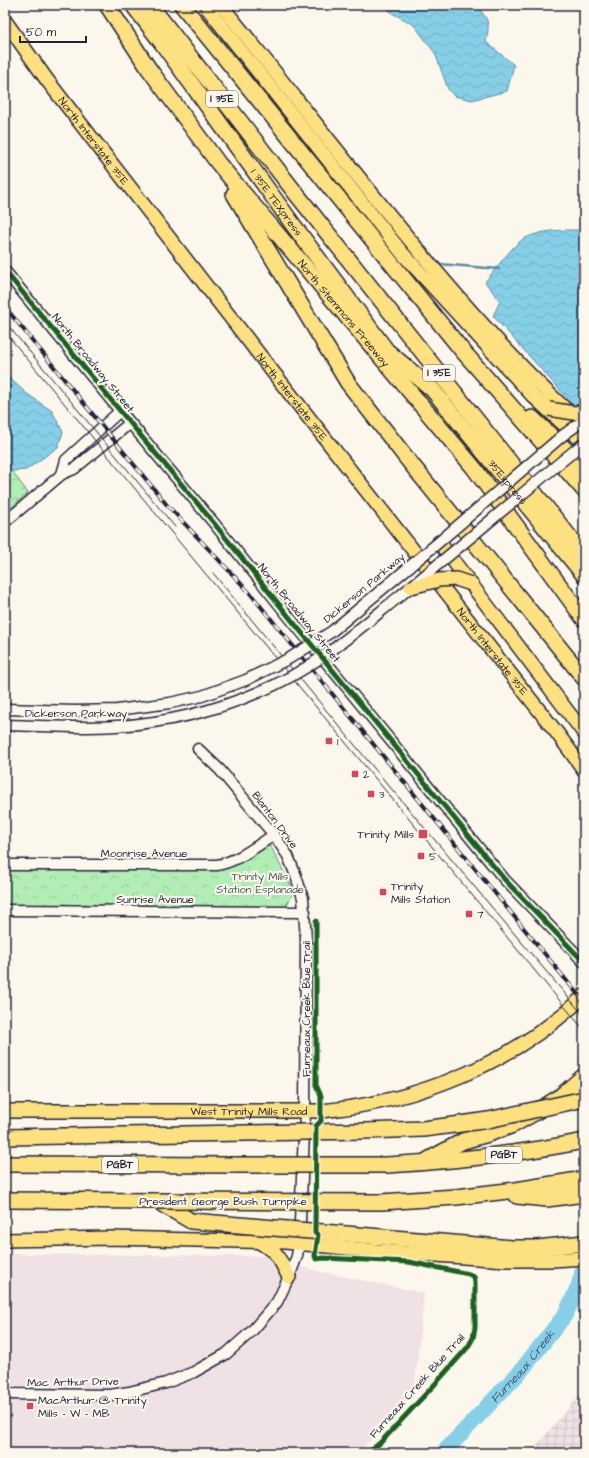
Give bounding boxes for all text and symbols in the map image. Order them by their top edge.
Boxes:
scale bar [20,18,86,44]
text: 50 m [26,24,57,41]
road number: I 35E [206,91,238,107]
street label: North Interstate 35E [55,93,133,188]
street label: I 35E TEXpress [247,165,306,239]
street label: North Stemmons Freeway [294,256,393,371]
street label: North Broadway Street [47,310,138,417]
street label: North Interstate 35E [253,350,332,444]
road number: I 35E [423,365,455,381]
street label: 35Express [485,456,531,508]
street label: Dickerson Parkway [320,549,409,627]
street label: North Broadway Street [253,560,344,667]
street label: North Interstate 35E [454,604,532,699]
street label: Dickerson Parkway [25,706,127,722]
place label: 1 [337,734,339,749]
marker: 1 [324,736,334,746]
place label: 2 [363,767,370,782]
marker: 2 [350,769,360,779]
place label: 3 [379,787,385,802]
street label: Blanton Drive [249,788,301,852]
marker: 3 [366,789,376,799]
place label: Trinity Mills [358,827,414,843]
marker: Trinity Mills [417,828,429,840]
street label: Moonrise Avenue [101,846,187,861]
place label: 5 [429,849,437,864]
marker: 5 [416,851,426,861]
park label: Trinity Mills Station Esplanade [216,869,304,897]
place label: Trinity Mills Station [391,879,451,907]
marker: Trinity Mills Station [378,887,388,897]
street label: Sunrise Avenue [116,892,194,907]
place label: 7 [477,907,484,922]
marker: 7 [464,909,474,919]
street label: Furneaux Creek Blue Trail [299,941,314,1077]
street label: West Trinity Mills Road [191,1104,308,1120]
road number: PGBT [486,1147,522,1163]
road number: PGBT [102,1157,138,1173]
street label: President George Bush Turnpike [139,1194,307,1210]
water label: Furneaux Creek [487,1325,559,1407]
street label: Furneaux Creek Blue Trail [366,1330,468,1441]
street label: Mac Arthur Drive [27,1374,119,1390]
place label: MacArthur @ Trinity Mills - W - MB [38,1393,147,1421]
marker: MacArthur @ Trinity Mills - W - MB [25,1401,35,1411]

